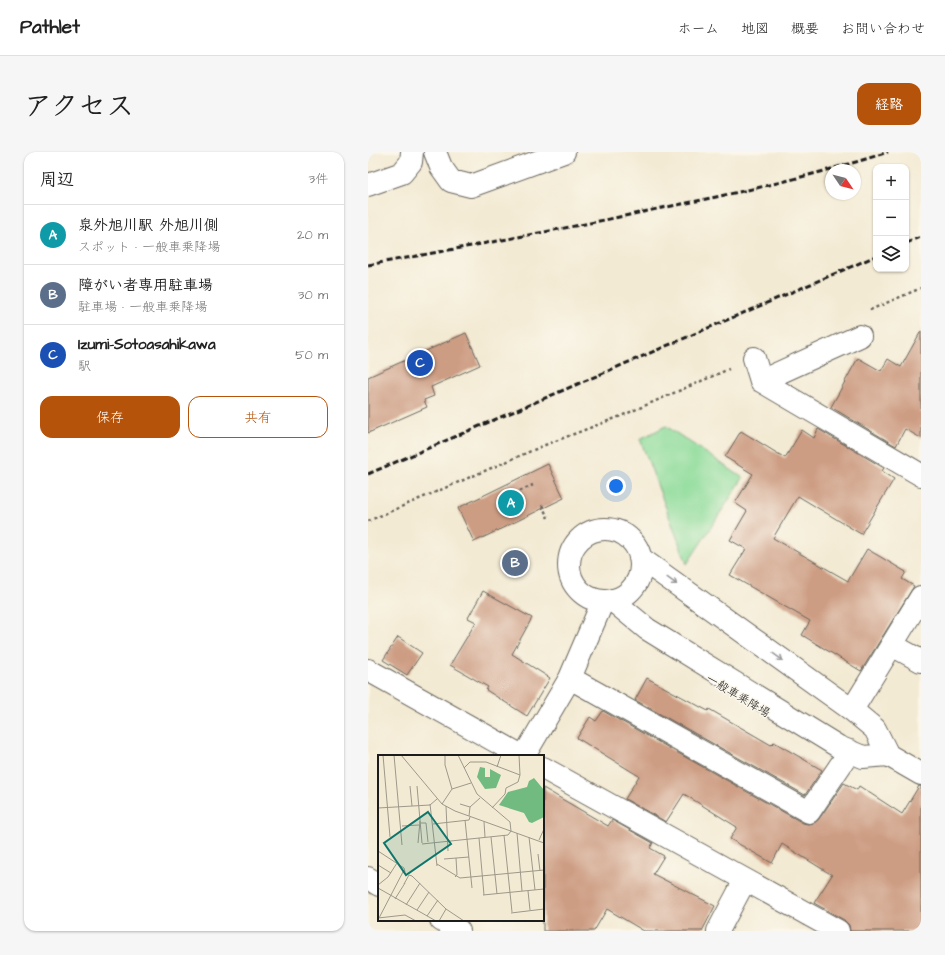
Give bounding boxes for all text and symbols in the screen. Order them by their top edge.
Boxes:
text: Pathlet [20,14,80,41]
text: ホーム [678,19,719,39]
text: 地図 [741,19,769,39]
text: 概要 [791,19,819,39]
text: お問い合わせ [841,19,925,39]
button: 経路 [857,83,921,125]
text: アクセス [24,87,134,126]
north arrow [825,164,861,200]
map controls [873,164,909,272]
button: + [873,164,909,200]
text: 周辺 [40,168,74,192]
text: 3件 [308,170,328,188]
button: − [873,200,909,236]
text: 泉外旭川駅 外旭川側 [78,215,219,236]
text: A [49,226,57,244]
text: 20 m [297,226,328,244]
button: layers [873,236,909,272]
text: スポット · 一般車乗降場 [78,238,220,256]
text: 障がい者専用駐車場 [78,275,213,296]
text: B [48,286,58,304]
text: 30 m [298,286,328,304]
text: 駐車場 · 一般車乗降場 [78,298,207,316]
text: Izumi-Sotoasahikawa [78,334,216,355]
text: C [48,346,58,364]
text: 50 m [295,346,328,364]
pin: C [407,348,433,378]
text: 駅 [78,357,91,375]
button: 保存 [40,396,180,438]
button: 共有 [188,396,328,438]
your location [606,476,626,496]
pin: A [498,488,524,518]
pin: B [502,548,528,578]
one-way arrow [666,577,677,585]
one-way arrow [772,653,783,661]
street label: 一般車乗降場 [703,670,773,722]
inset map [378,755,544,921]

